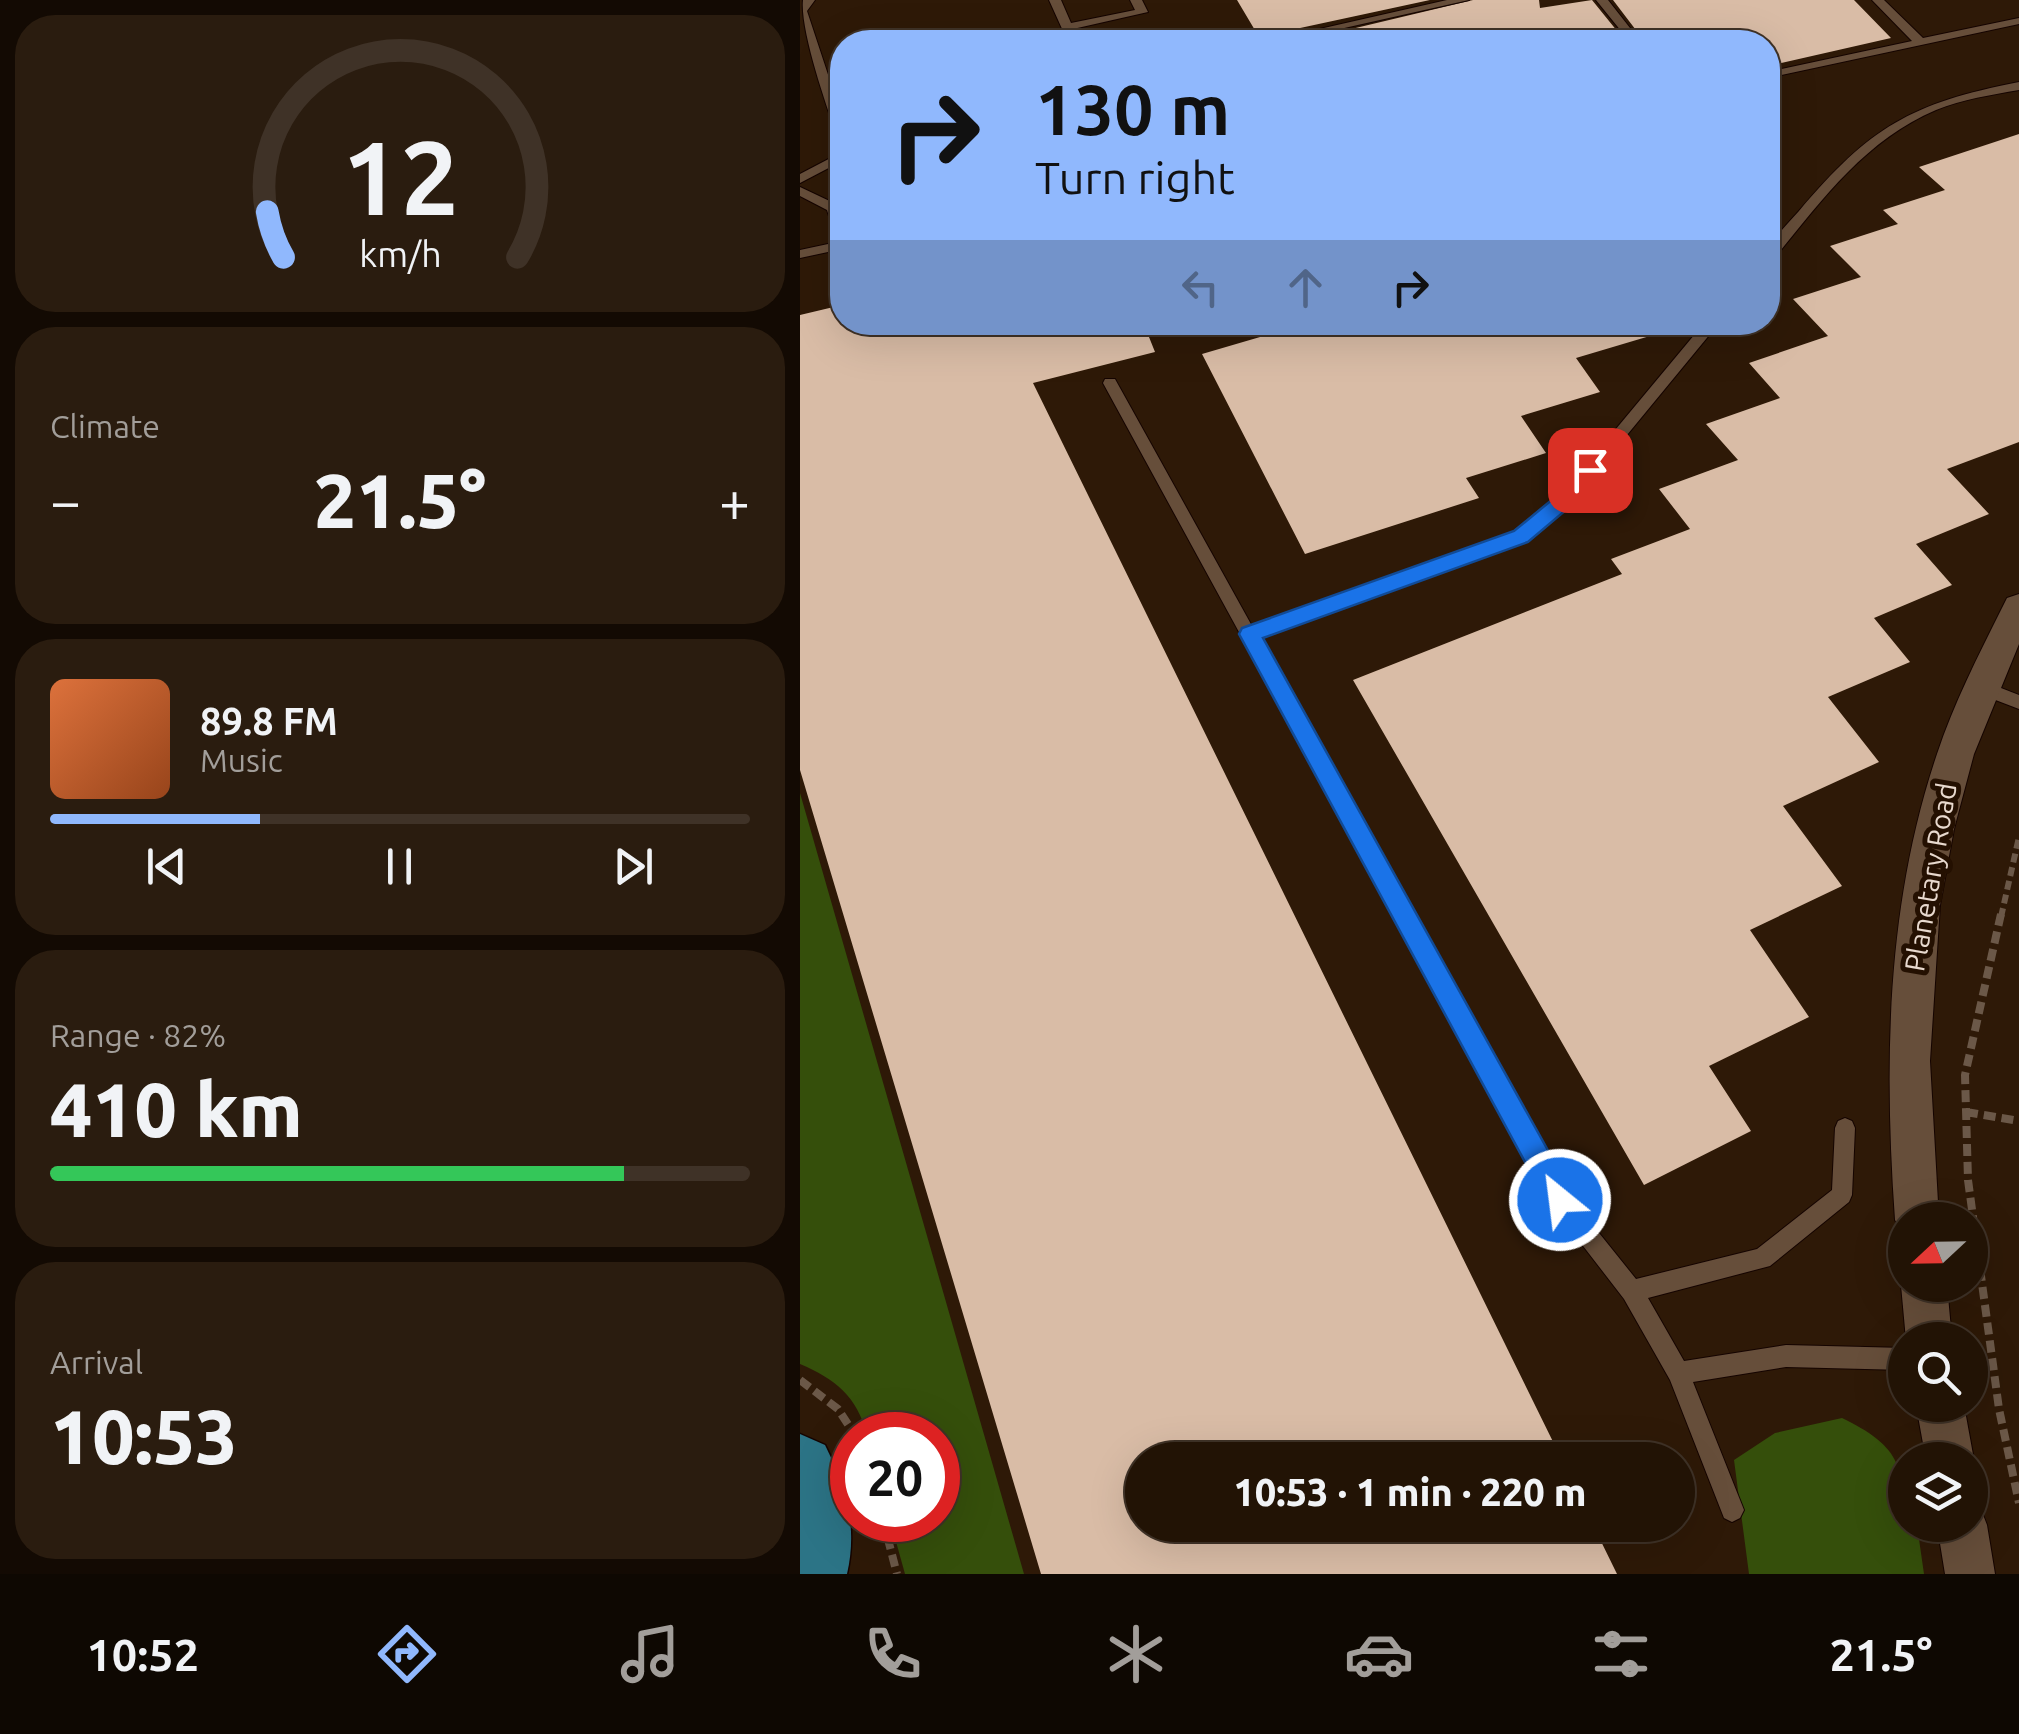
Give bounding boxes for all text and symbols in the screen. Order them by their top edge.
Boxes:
icon: right [870,70,1000,200]
text: 130 m [1035,70,1230,148]
text: 12 [341,118,459,235]
text: Turn right [1035,152,1235,203]
text: km/h [359,234,441,274]
icon: left [1173,260,1228,315]
icon: ahead [1278,260,1333,315]
icon: right [1383,260,1438,315]
text: Climate [50,408,160,444]
pin [1548,428,1633,513]
icon: arrive [1563,443,1618,498]
text: 21.5° [314,458,486,542]
text: − [50,470,81,531]
text: + [719,470,750,531]
text: 89.8 FM [200,700,338,742]
text: Music [200,742,283,778]
street label: Planetary Road [1898,780,1962,974]
icon: previous [139,839,194,894]
icon: pause [372,839,427,894]
icon: next [606,839,661,894]
text: Range · 82% [50,1017,226,1053]
text: 410 km [50,1067,303,1151]
position arrow [1508,1148,1612,1252]
north arrow [1888,1202,1988,1302]
map controls [1888,1202,1988,1542]
button: search [1888,1322,1988,1422]
text: Arrival [50,1344,143,1380]
text: 10:53 [50,1394,238,1478]
speed limit sign: 20 [830,1412,960,1542]
button: layers [1888,1442,1988,1542]
text: 10:53 · 1 min · 220 m [1233,1471,1587,1513]
icon: directions [372,1619,442,1689]
icon: music [615,1619,685,1689]
icon: phone [858,1619,928,1689]
icon: climate [1101,1619,1171,1689]
icon: car [1344,1619,1414,1689]
icon: filters [1586,1619,1656,1689]
text: 10:52 [86,1629,199,1680]
text: 21.5° [1829,1629,1933,1680]

